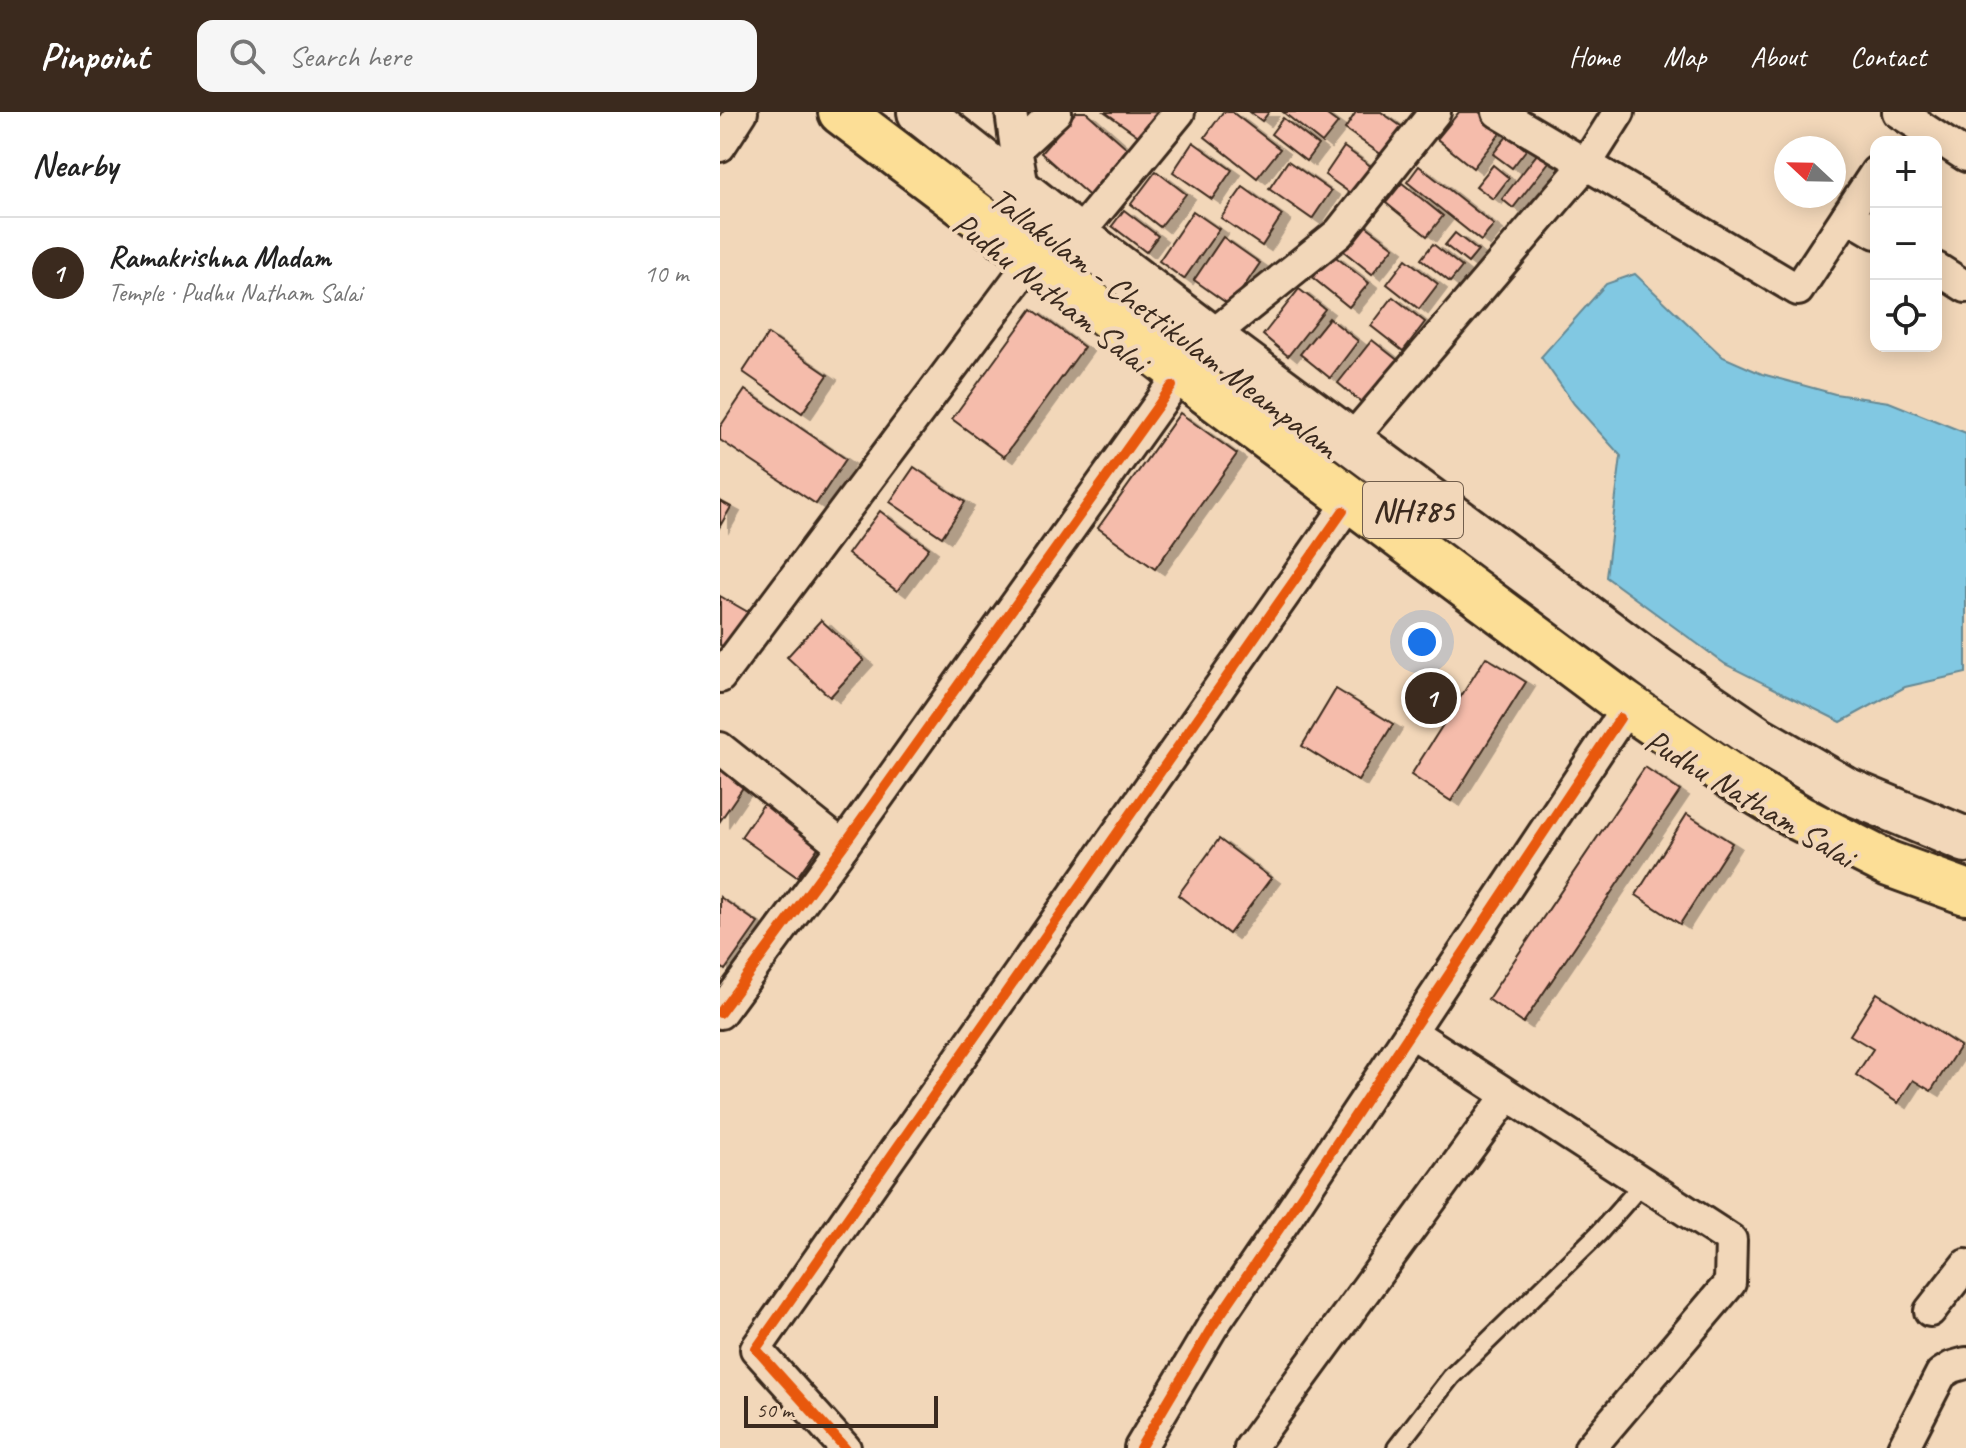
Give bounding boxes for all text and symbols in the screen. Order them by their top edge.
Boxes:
search box [197,20,757,92]
text: Pinpoint [40,33,149,80]
icon: search [225,34,269,78]
text: Search here [289,37,411,75]
text: Home [1569,39,1619,74]
text: Map [1663,39,1706,74]
text: About [1750,39,1806,74]
text: Contact [1850,39,1926,74]
north arrow [1774,136,1846,208]
map controls [1870,136,1942,352]
button: + [1870,136,1942,208]
text: Nearby [32,143,118,186]
street label: Tallakulam - Chettikulam Meampalam [981,177,1349,469]
street label: Pudhu Natham Salai [944,202,1161,384]
button: − [1870,208,1942,280]
text: Ramakrishna Madam [108,238,331,276]
text: 1 [52,257,64,290]
text: 10 m [644,257,688,290]
text: Temple · Pudhu Natham Salai [108,276,362,309]
button: locate [1870,280,1942,352]
road number: NH785 [1363,482,1463,538]
your location [1402,622,1442,662]
pin: 1 [1405,668,1457,728]
street label: Pudhu Natham Salai [1637,718,1866,879]
scale bar [744,1392,938,1428]
text: 50 m [756,1396,793,1424]

